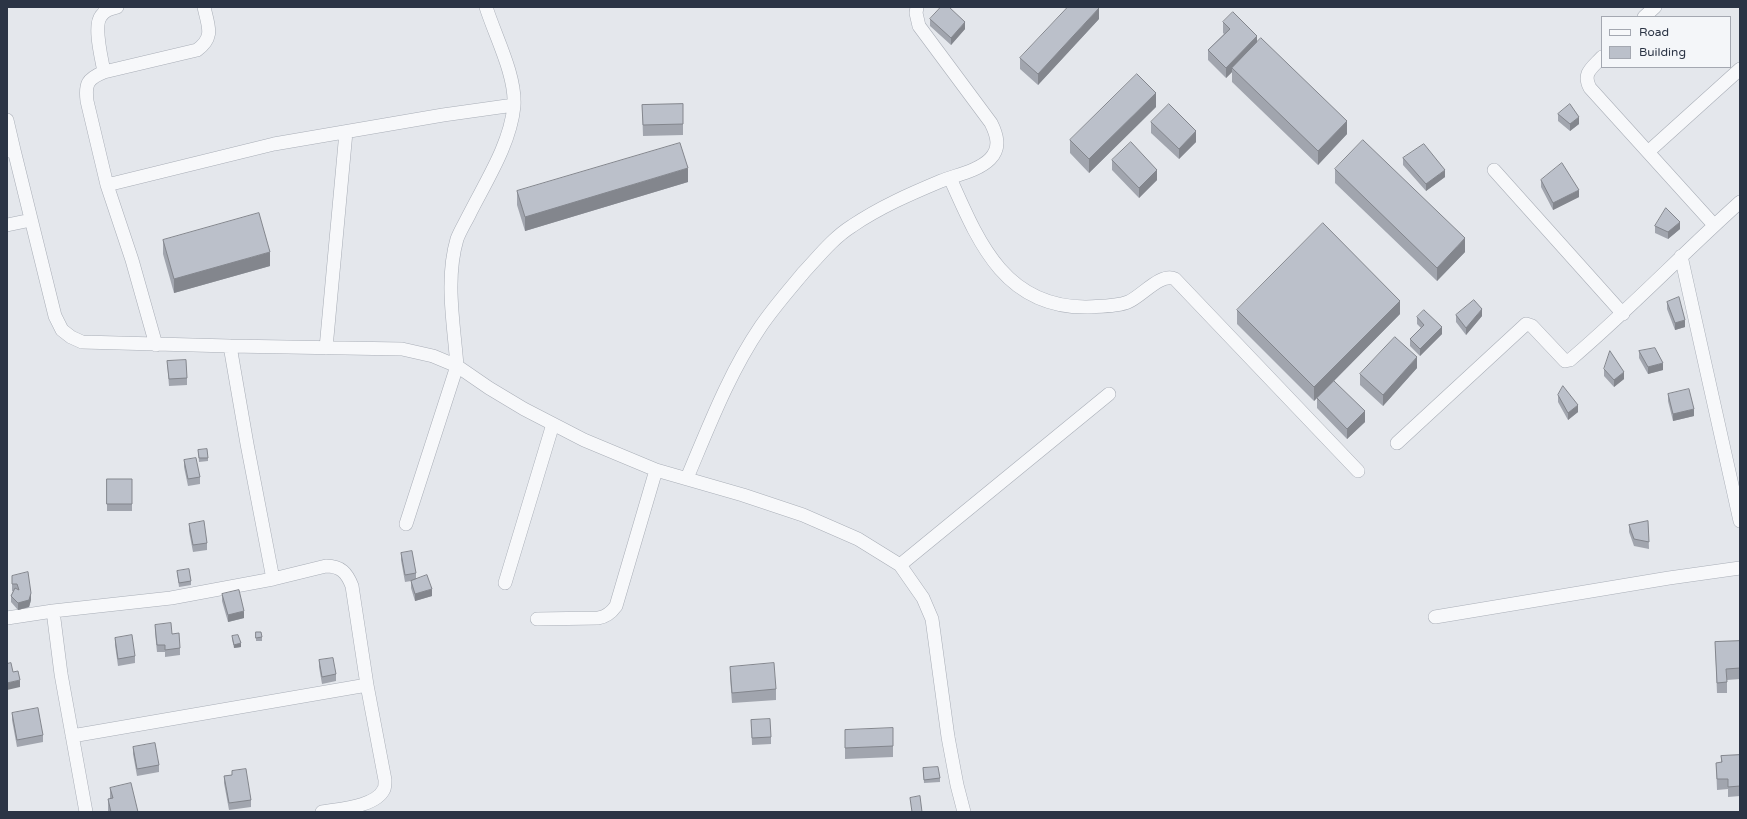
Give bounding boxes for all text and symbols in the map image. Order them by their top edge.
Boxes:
legend [1601,16,1731,68]
text: Road [1639,25,1669,39]
text: Building [1639,45,1686,59]

